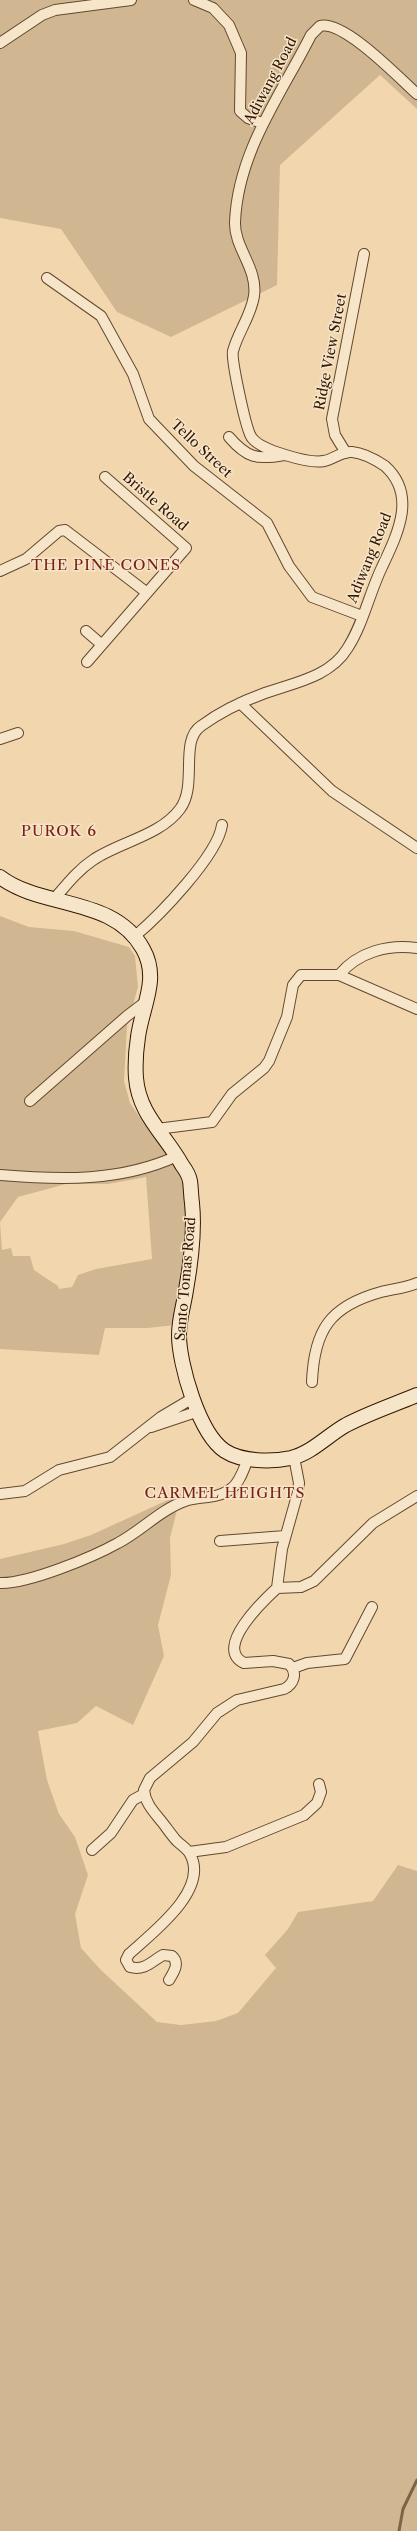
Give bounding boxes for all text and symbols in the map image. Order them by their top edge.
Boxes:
street label: Adiwang Road [241,35,301,127]
street label: Ridge View Street [311,292,351,412]
street label: Tello Street [167,417,235,481]
street label: Bristle Road [119,469,191,535]
street label: Adiwang Road [344,510,396,606]
district label: THE PINE CONES [31,557,181,575]
district label: PUROK 6 [21,823,97,841]
street label: Santo Tomas Road [172,1216,200,1342]
district label: CARMEL HEIGHTS [145,1485,305,1503]

